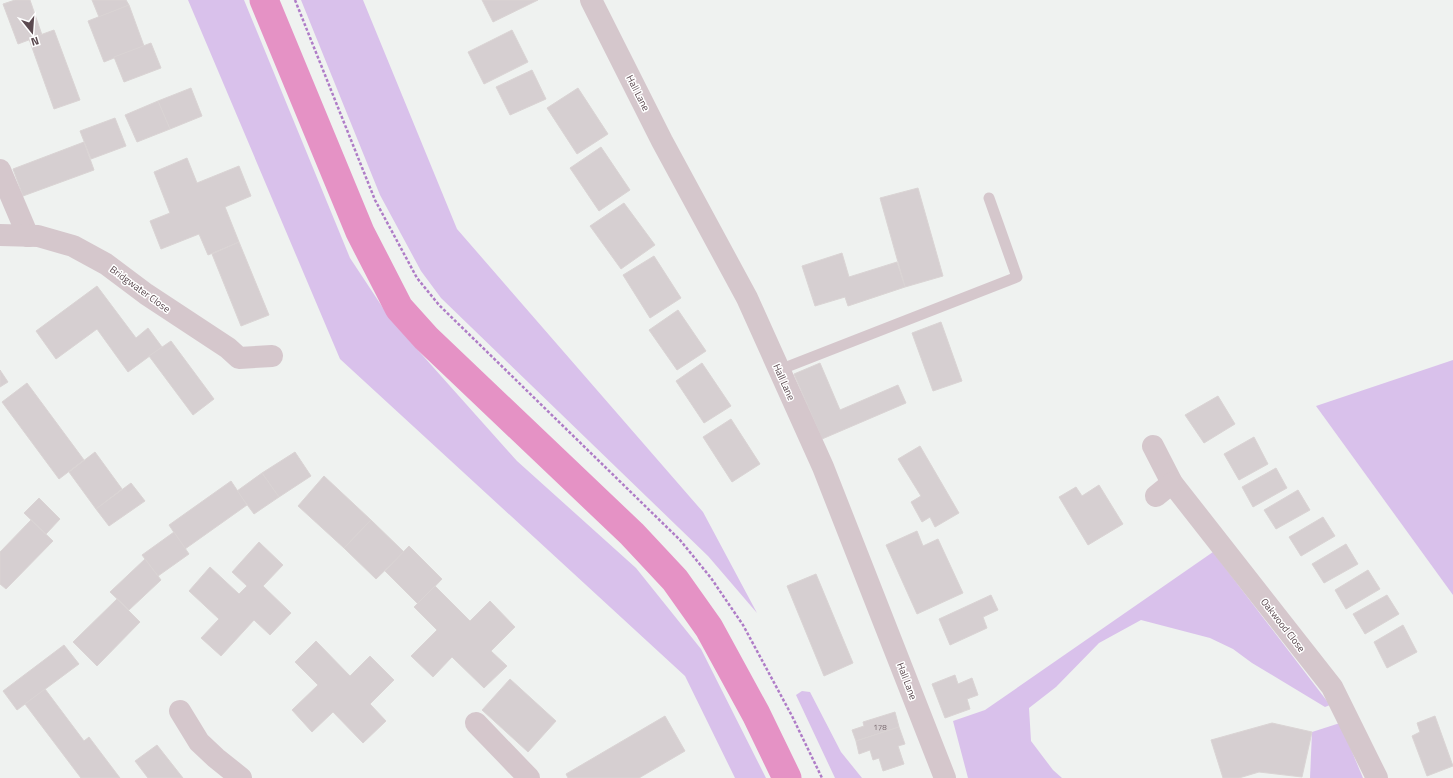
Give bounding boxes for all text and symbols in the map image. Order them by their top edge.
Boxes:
north arrow [12,12,52,52]
text: N [29,33,41,50]
street label: Hall Lane [623,72,653,114]
street label: Bridgwater Close [107,262,173,316]
street label: Hall Lane [769,361,799,403]
street label: Oakwood Close [1257,595,1309,655]
street label: Hall Lane [893,660,921,702]
house number: 178 [873,721,887,733]

